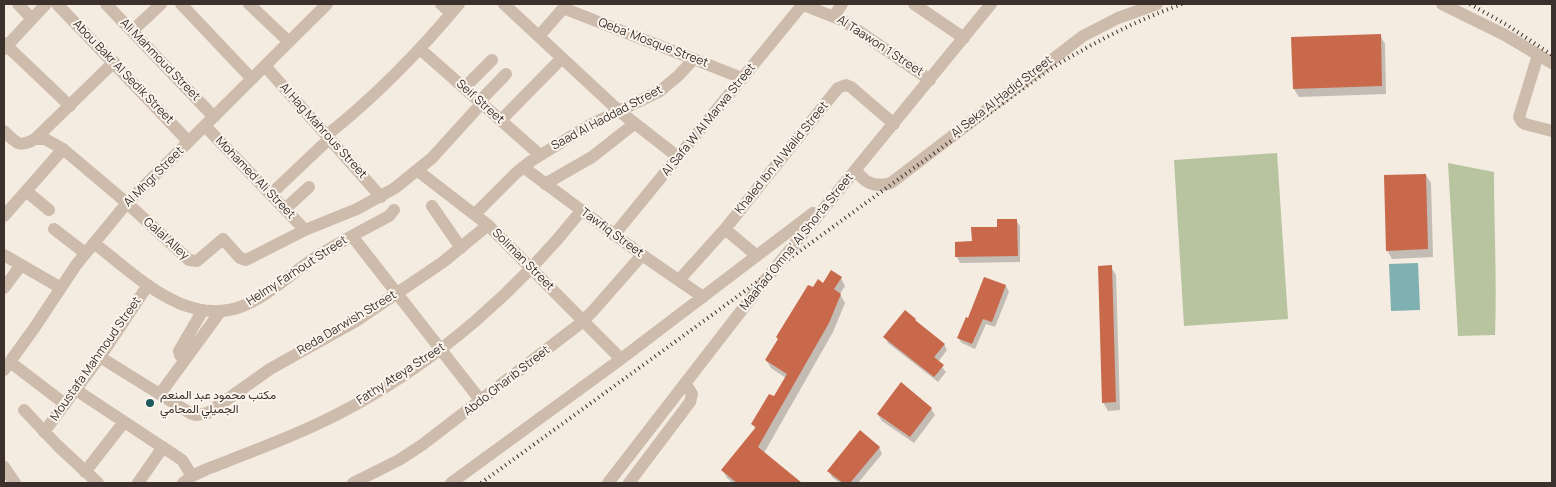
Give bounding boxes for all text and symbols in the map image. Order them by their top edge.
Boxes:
street label: Al Taawon 1 Street [834,13,926,79]
street label: Qeba' Mosque Street [596,15,710,71]
street label: Ali Mahmoud Street [117,16,203,104]
street label: Abou Bakr Al Sedik Street [70,17,176,127]
street label: Al Seka Al Hadid Street [948,53,1056,141]
street label: Al Safa W Al Marwa Street [659,61,759,179]
street label: Seif Street [453,77,507,127]
street label: Al Hag Mahrous Street [276,80,370,182]
street label: Saad Al Haddad Street [549,83,665,153]
street label: Khaled Ibn Al Walid Street [732,99,832,217]
street label: Mohamed Ali Street [212,134,298,222]
street label: Al Mhgr Street [121,144,187,210]
street label: Maahad Omna' Al Shorta Street [737,171,857,313]
street label: Tawfiq Street [578,205,646,261]
street label: Galal Alley [140,215,192,263]
street label: Soliman Street [489,226,557,294]
street label: Helmy Farhout Street [244,233,350,309]
street label: Reda Darwish Street [295,288,399,358]
street label: Moustafa Mahmoud Street [48,294,144,424]
street label: Fathy Ateya Street [354,340,448,408]
street label: Abdo Gharib Street [461,343,553,419]
place label: مكتب محمود عبد المنعم الجميلي المحامي [160,389,276,417]
marker: مكتب محمود عبد المنعم الجميلي المحامي [144,397,156,409]

